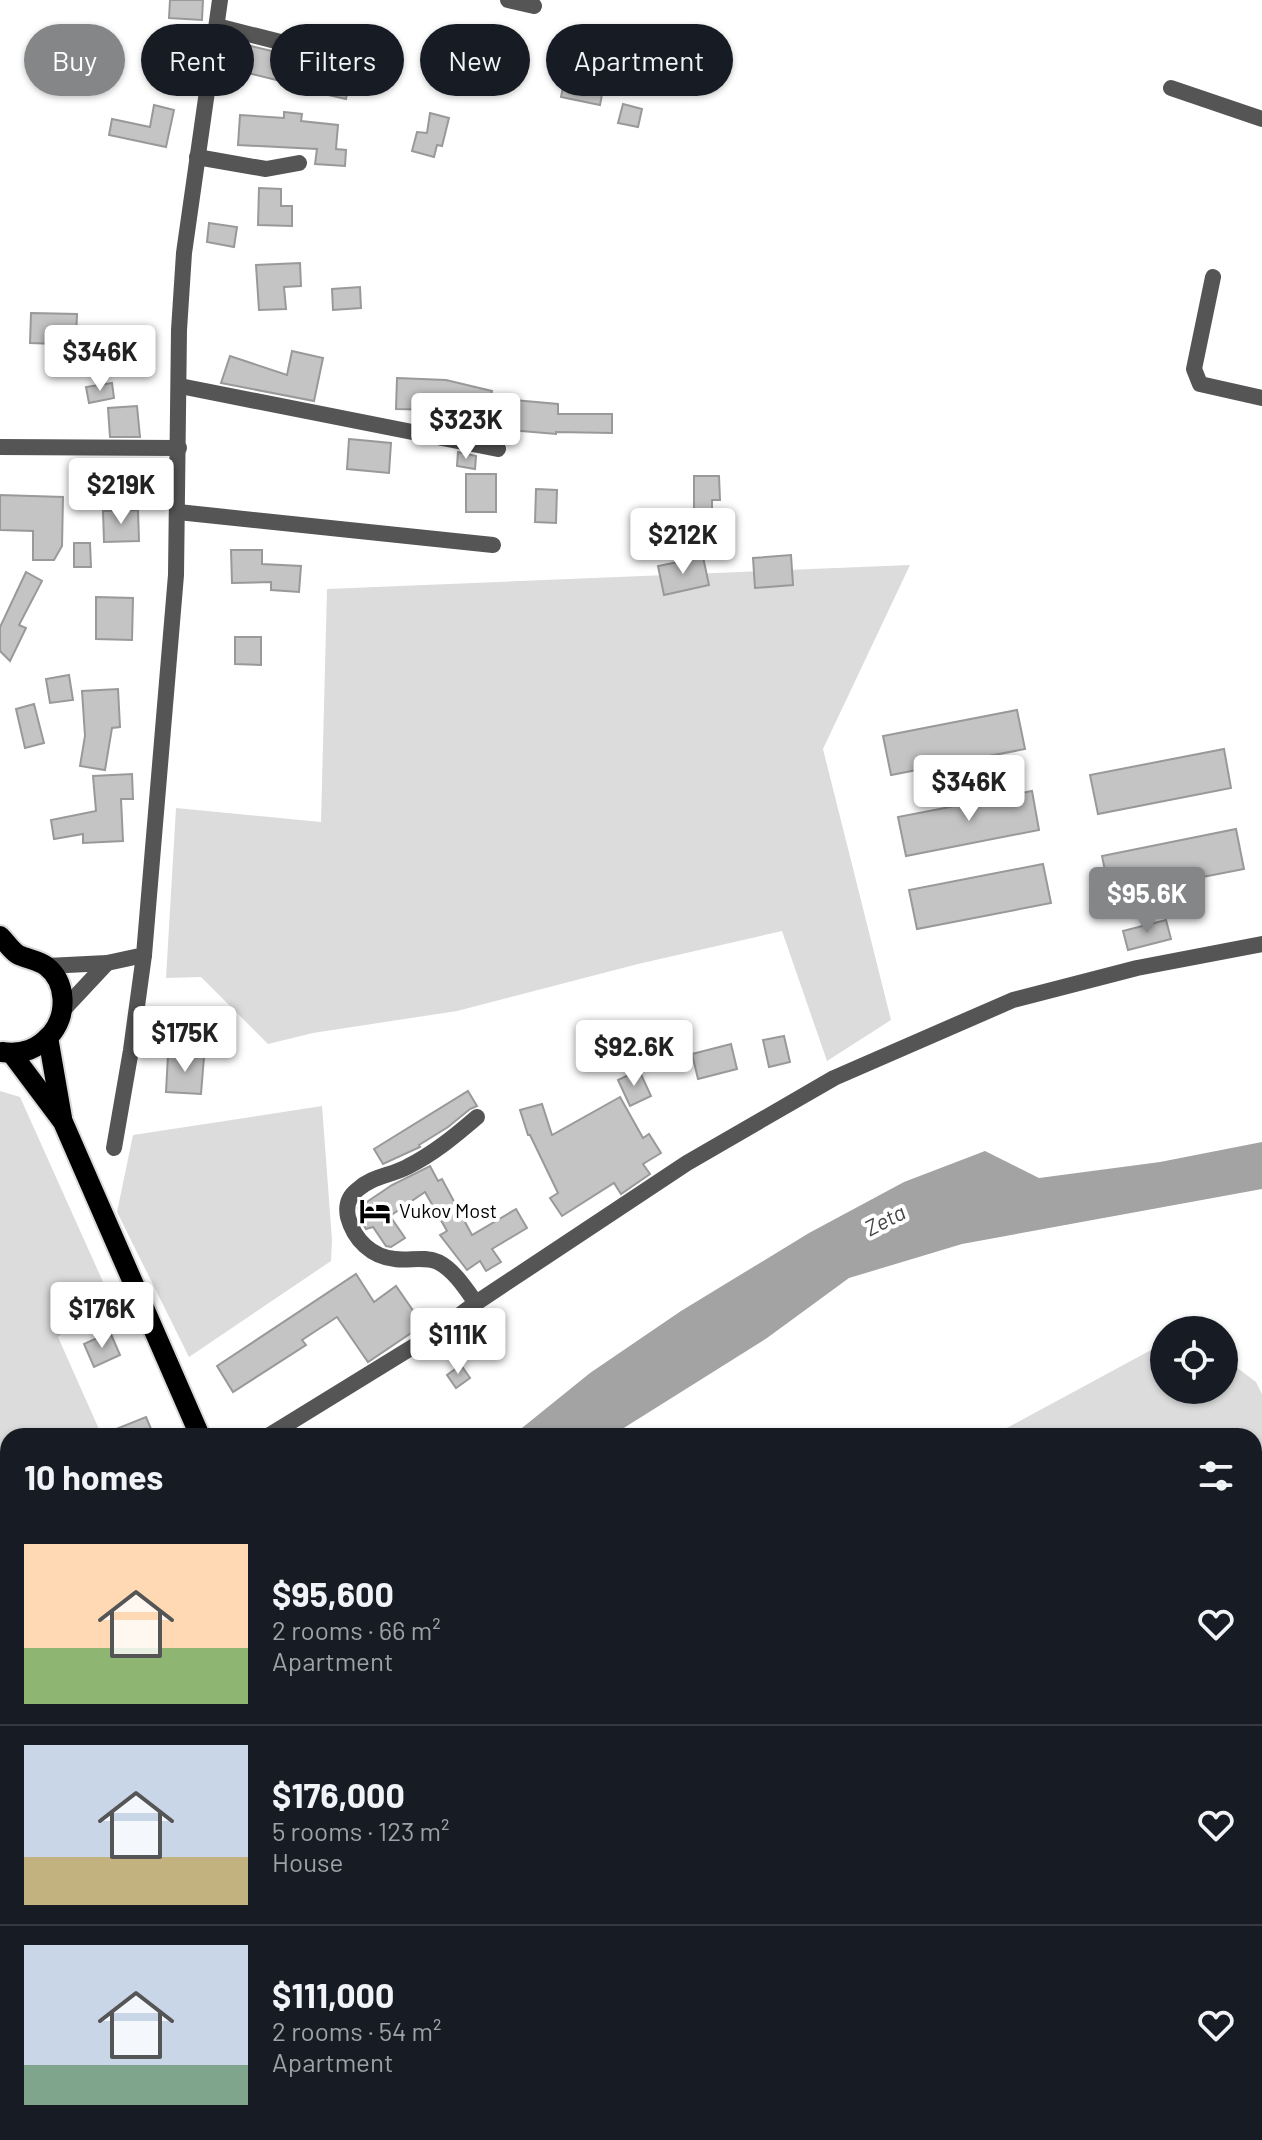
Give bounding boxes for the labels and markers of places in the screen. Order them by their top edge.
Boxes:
pin: $346K [44,325,156,393]
pin: $323K [410,393,522,461]
pin: $219K [65,458,177,526]
pin: $212K [627,508,739,576]
pin: $346K [913,755,1025,823]
pin: $95.6K [1082,867,1212,935]
pin: $175K [129,1006,241,1074]
pin: $92.6K [569,1020,699,1088]
hotel icon: Vukov Most [358,1194,392,1228]
place label: Vukov Most [399,1198,497,1222]
pin: $176K [46,1282,158,1350]
pin: $111K [402,1308,514,1376]

